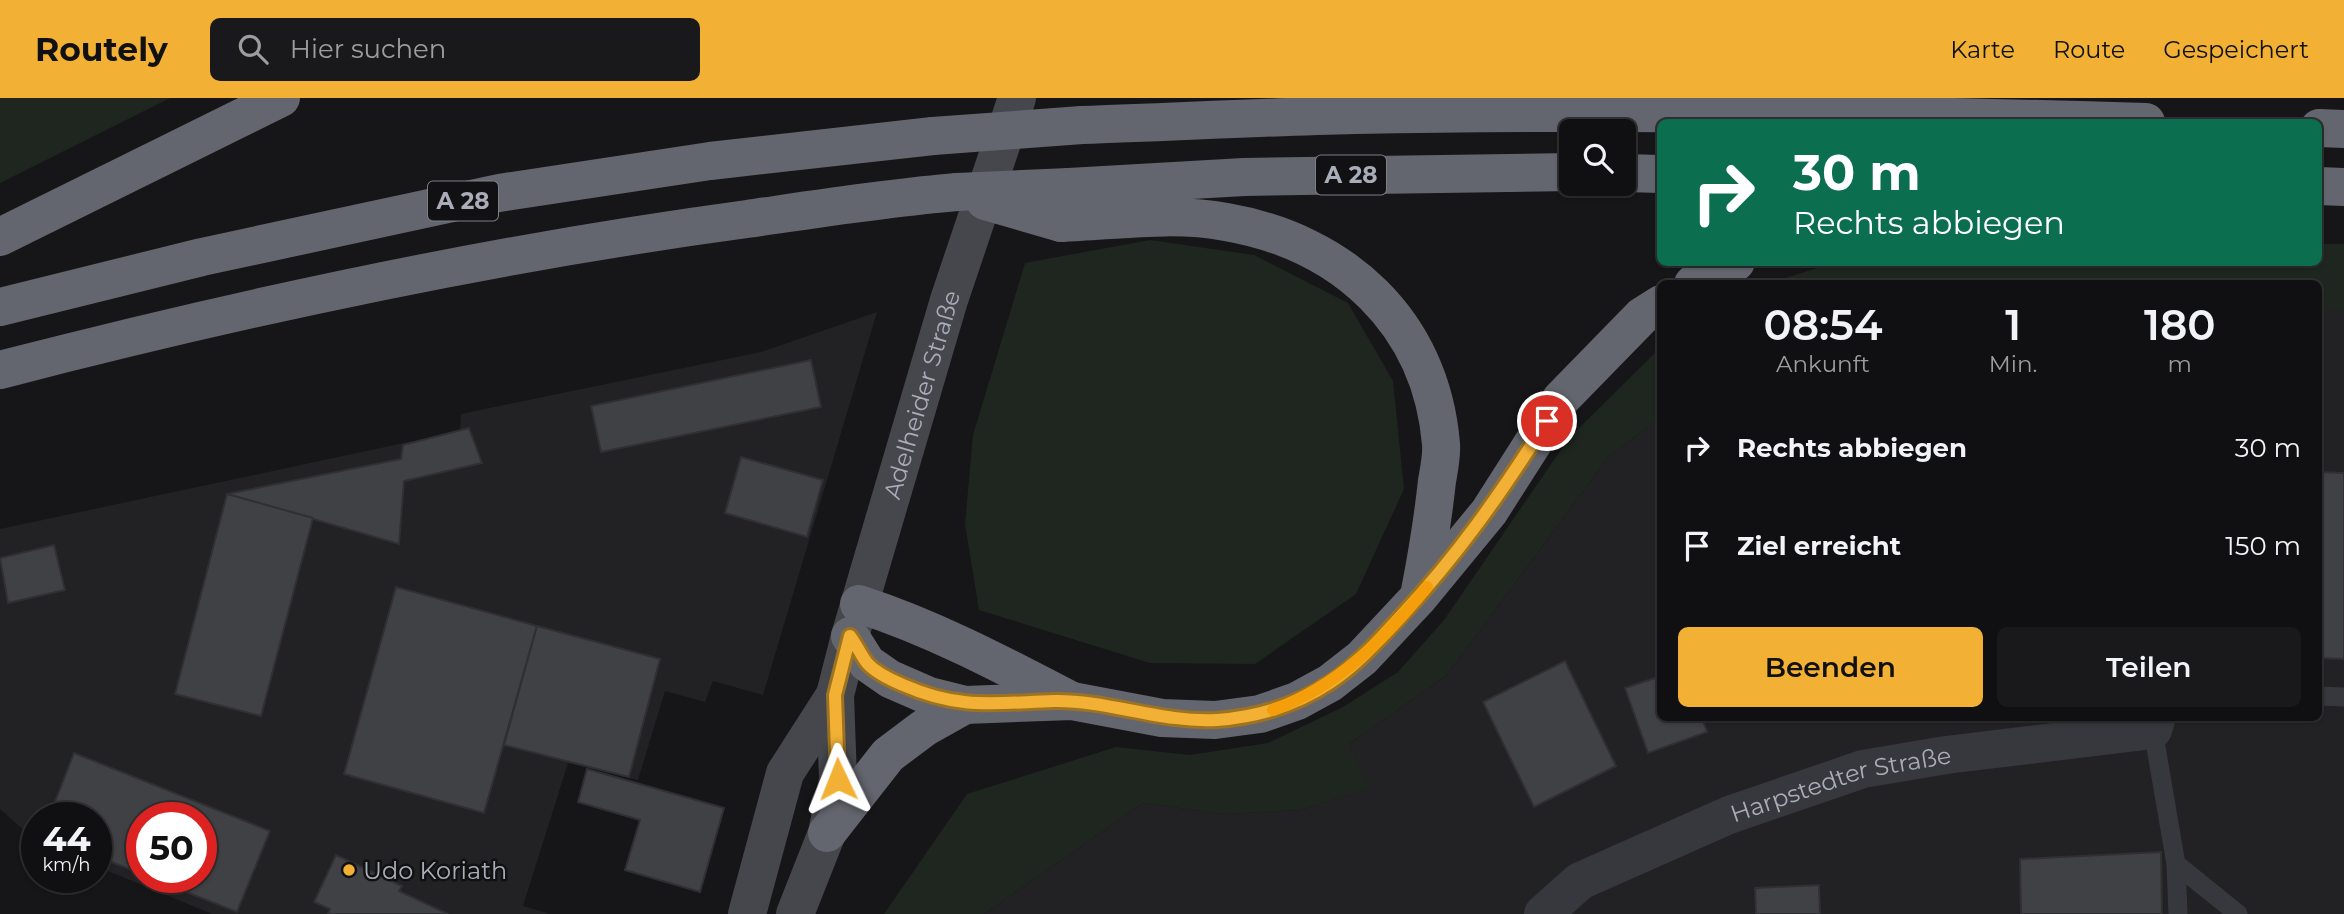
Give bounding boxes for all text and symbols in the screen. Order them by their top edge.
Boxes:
search box [210,18,700,81]
text: Routely [35,29,168,69]
icon: search [234,30,272,68]
text: Hier suchen [290,33,446,65]
text: Karte [1950,35,2015,64]
text: Route [2053,35,2125,64]
text: Gespeichert [2163,35,2309,64]
map controls [1559,119,1636,196]
button: search [1559,119,1636,196]
text: 30 m [1793,143,1921,202]
icon: right [1678,147,1769,238]
road number: A 28 [1316,156,1386,194]
road number: A 28 [428,181,498,220]
text: Rechts abbiegen [1793,203,2065,242]
street label: Adelheider Straße [877,286,966,502]
text: 08:54 [1763,299,1882,351]
text: 1 [2005,299,2021,351]
text: 180 [2144,299,2216,351]
text: Ankunft [1776,350,1870,378]
text: Min. [1989,350,2037,378]
text: m [2168,350,2192,378]
pin [1517,391,1577,451]
icon: arrive [1528,402,1566,440]
icon: right [1678,429,1716,467]
text: Rechts abbiegen [1737,432,1967,464]
text: 30 m [2235,432,2301,464]
icon: arrive [1678,527,1716,565]
text: Ziel erreicht [1737,530,1901,562]
text: 150 m [2225,530,2301,562]
button: Beenden [1678,627,1983,707]
button: Teilen [1997,627,2301,707]
street label: Harpstedter Straße [1726,740,1953,828]
position arrow [801,742,875,816]
speed limit sign: 50 [126,802,217,893]
text: 44 [42,817,91,860]
text: km/h [42,854,91,876]
place label: Udo Koriath [363,856,507,885]
marker: Udo Koriath [341,862,357,878]

